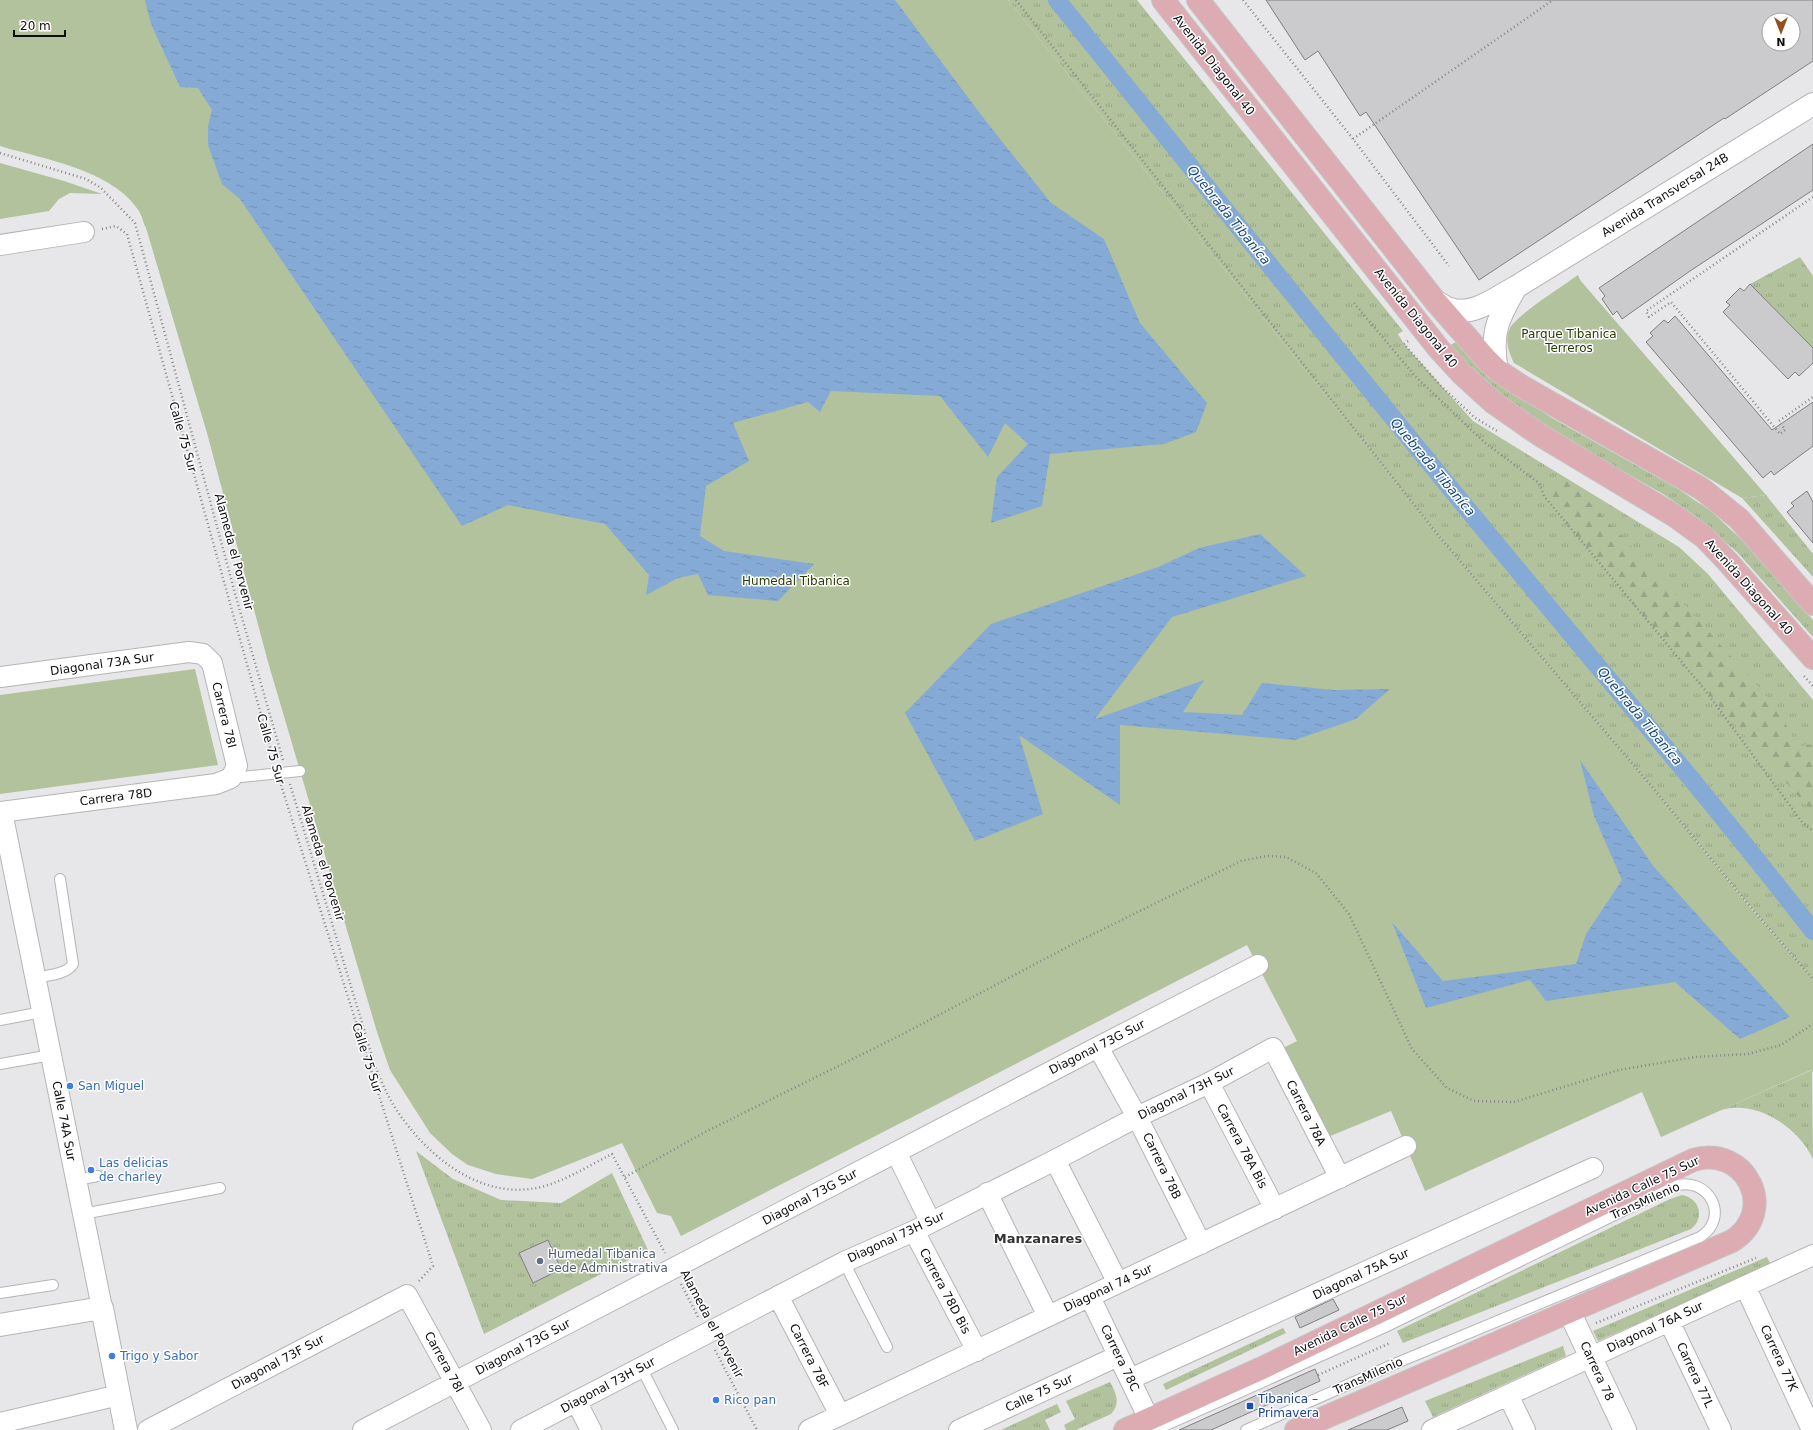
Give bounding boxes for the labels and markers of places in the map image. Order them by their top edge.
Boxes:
place label: San Miguel [78,1079,144,1093]
marker: San Miguel [65,1081,75,1091]
place label: Las delicias de charley [99,1156,168,1184]
marker: Las delicias de charley [86,1165,96,1175]
place label: Humedal Tibanica sede Administrativa [548,1247,668,1275]
marker: Humedal Tibanica sede Administrativa [535,1256,545,1266]
place label: Trigo y Sabor [119,1349,198,1363]
marker: Trigo y Sabor [107,1351,117,1361]
place label: Tibanica – Primavera [1257,1392,1319,1420]
place label: Rico pan [724,1393,776,1407]
marker: Rico pan [711,1395,721,1405]
marker: Tibanica – Primavera [1245,1401,1255,1411]

